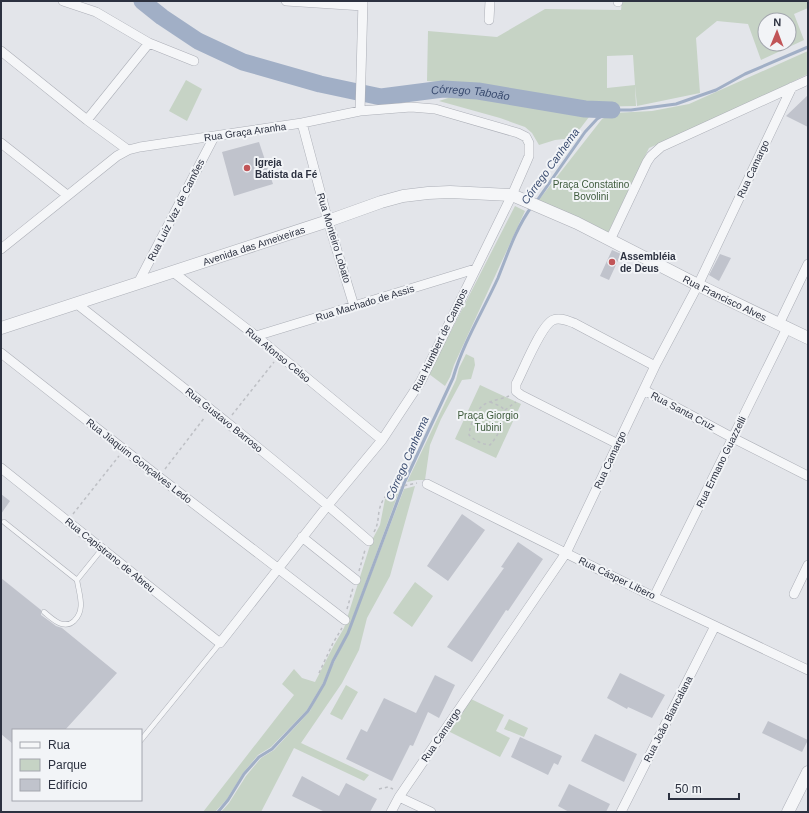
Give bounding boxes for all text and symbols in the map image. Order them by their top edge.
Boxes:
north arrow [757,12,797,52]
text: N [773,16,781,28]
water label: Córrego Taboão [430,83,511,102]
street label: Rua Graça Aranha [203,121,287,143]
water label: Córrego Canhema [519,126,581,206]
street label: Rua Camargo [735,138,771,200]
street label: Rua Luiz Vaz de Camões [146,157,206,263]
place label: Igreja Batista da Fé [255,157,318,180]
marker: Igreja Batista da Fé [242,163,252,173]
park label: Praça Constatino Bovolini [553,179,630,202]
street label: Rua Monteiro Lobato [315,192,353,285]
street label: Avenida das Ameixeiras [201,223,306,267]
place label: Assembléia de Deus [620,251,676,274]
marker: Assembléia de Deus [607,257,617,267]
street label: Rua Francisco Alves [681,273,768,323]
street label: Rua Machado de Assis [314,283,416,323]
street label: Rua Humbert de Campos [410,287,470,393]
street label: Rua Afonso Celso [243,326,313,385]
street label: Rua Gustavo Barroso [183,385,265,455]
street label: Rua Santa Cruz [649,389,717,433]
park label: Praça Giorgio Tubini [457,410,519,433]
water label: Córrego Canhema [383,414,431,502]
street label: Rua Ermano Guazzelli [694,415,748,509]
street label: Rua Jiaquim Gonçalves Ledo [84,416,194,506]
street label: Rua Camargo [592,429,628,491]
street label: Rua Capistrano de Abreu [63,515,157,595]
street label: Rua Cásper Libero [577,555,658,602]
street label: Rua João Biancalana [642,674,695,764]
street label: Rua Camargo [419,706,463,764]
legend [12,729,142,801]
text: Rua [48,738,70,752]
text: Parque [48,758,87,772]
scale bar [669,775,739,801]
text: Edifício [48,778,88,792]
text: 50 m [675,782,702,796]

